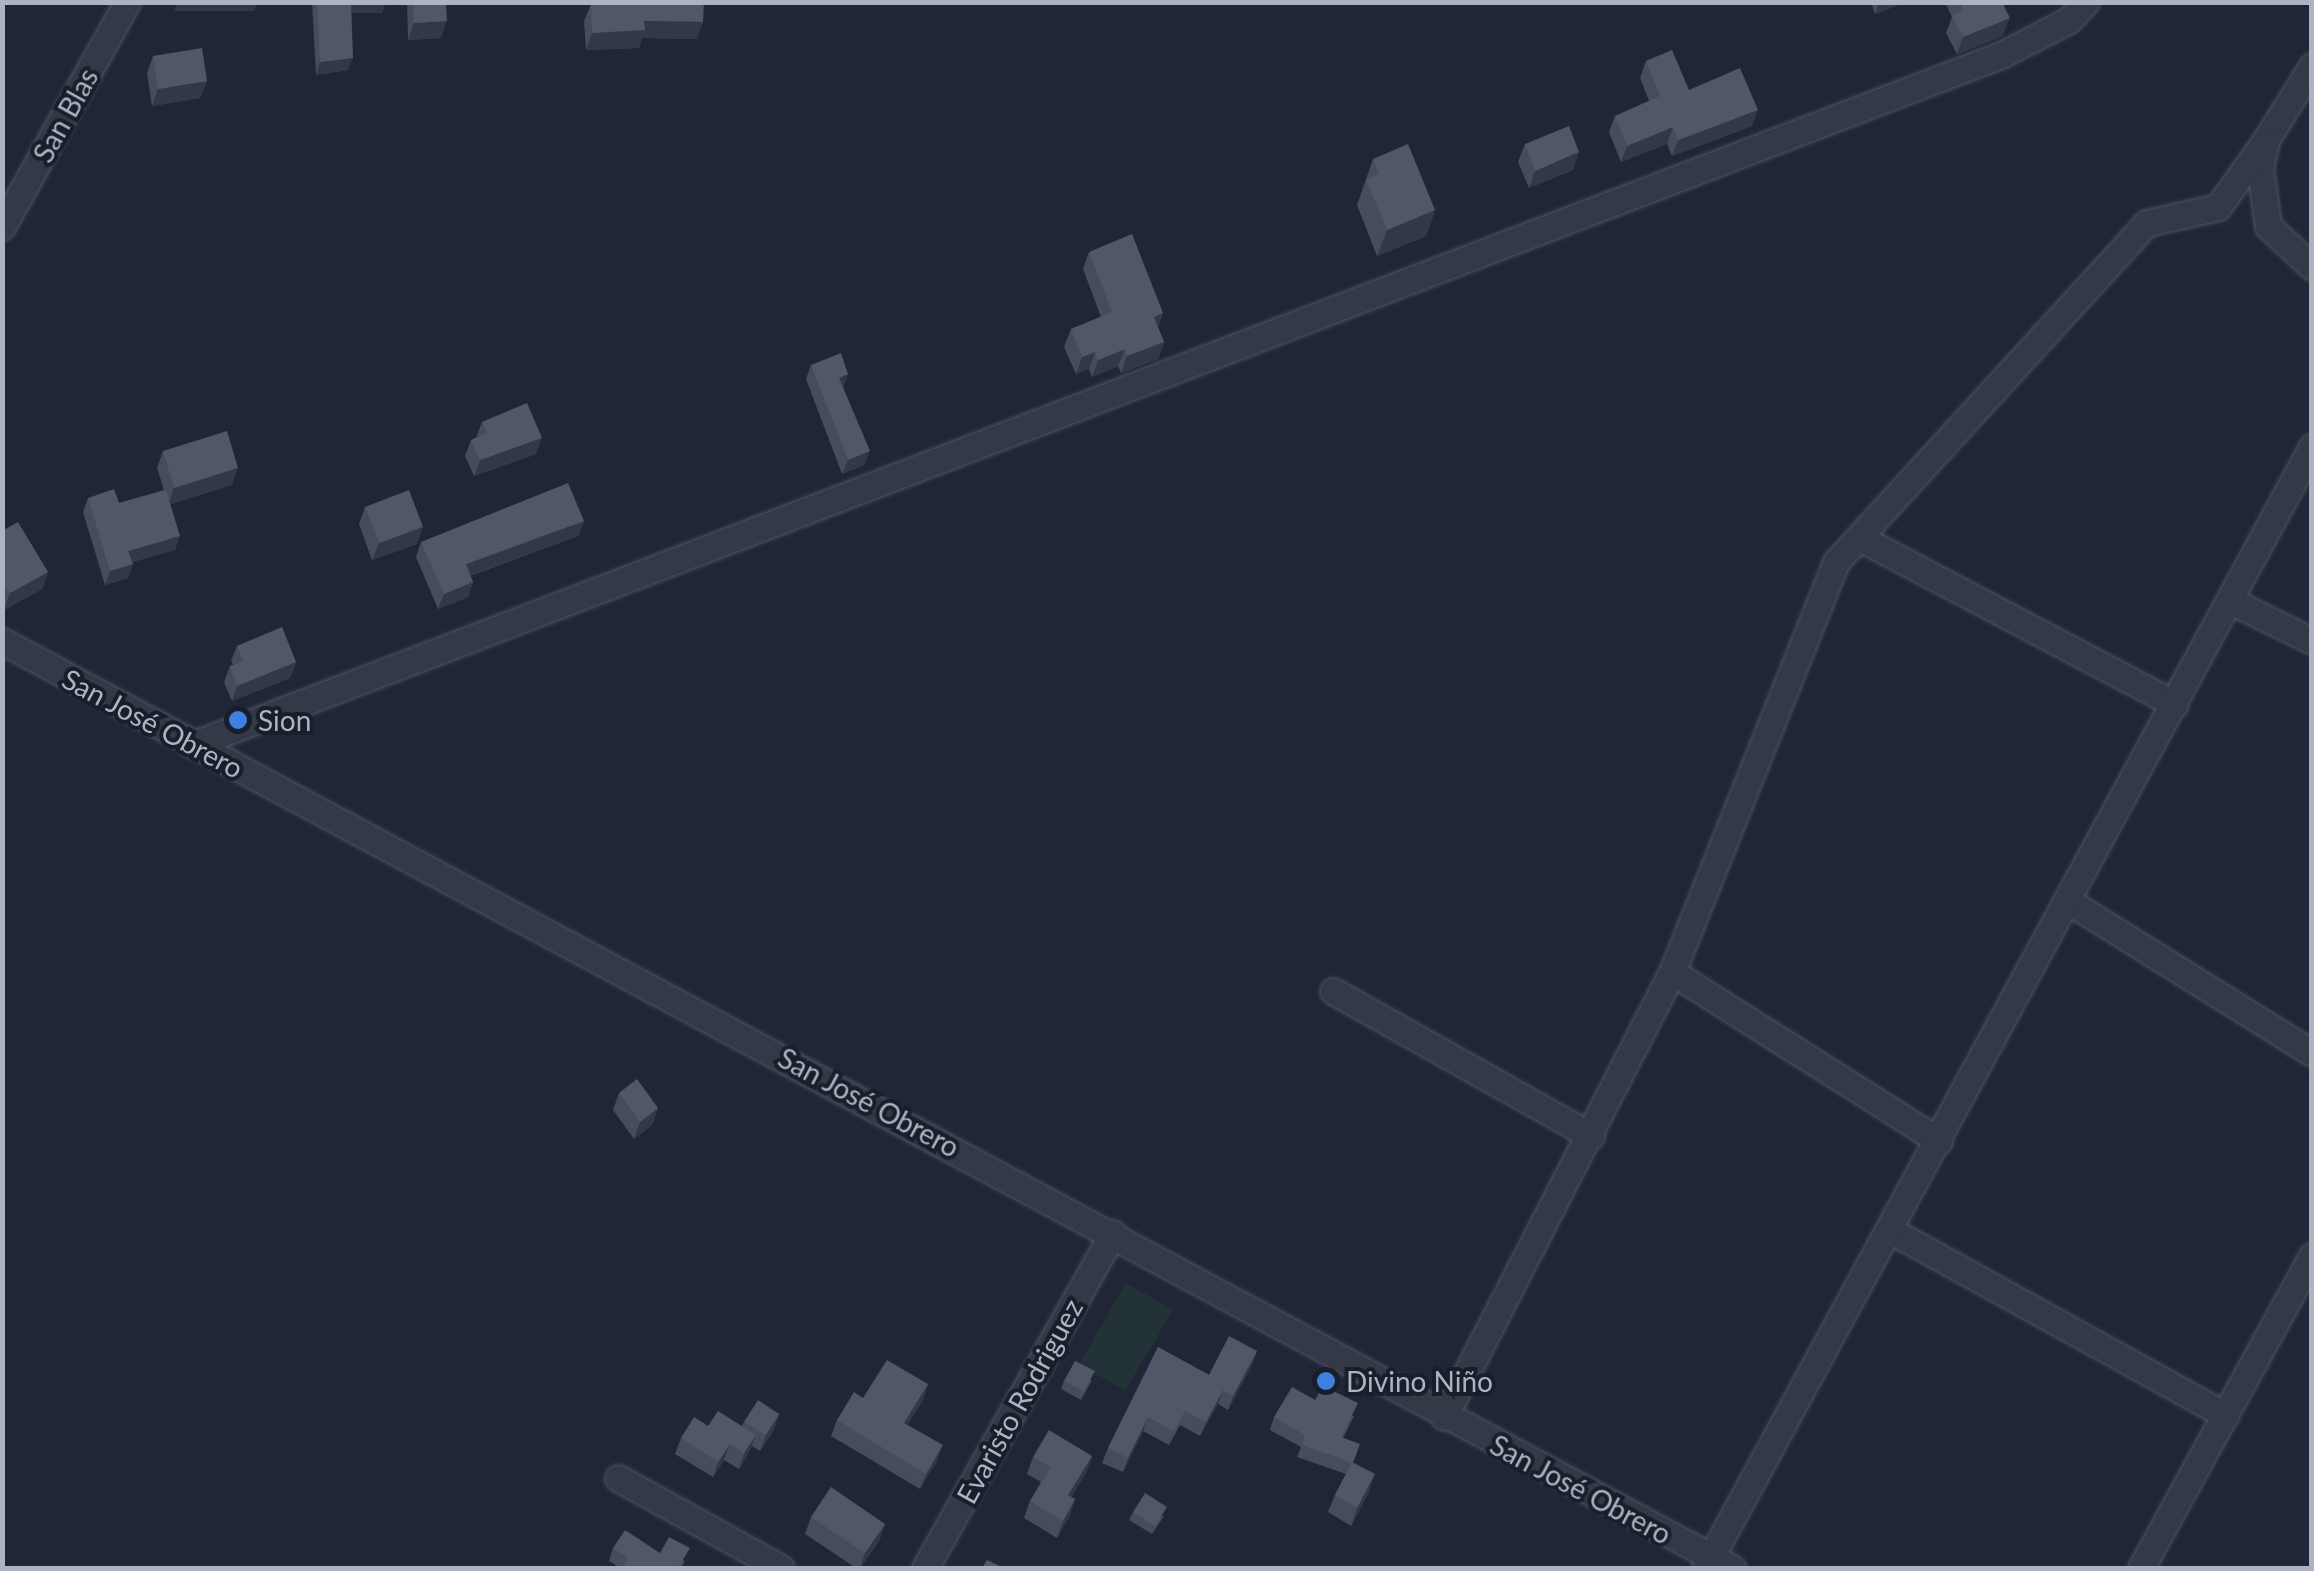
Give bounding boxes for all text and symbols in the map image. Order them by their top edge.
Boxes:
street label: San Blas [26,62,104,168]
street label: San José Obrero [57,661,249,785]
place label: Sion [258,703,311,737]
marker: Sion [227,709,249,731]
street label: San José Obrero [773,1040,965,1164]
street label: Evaristo Rodriguez [949,1293,1089,1509]
place label: Divino Niño [1346,1364,1493,1398]
marker: Divino Niño [1315,1370,1337,1392]
street label: San José Obrero [1485,1427,1677,1551]

